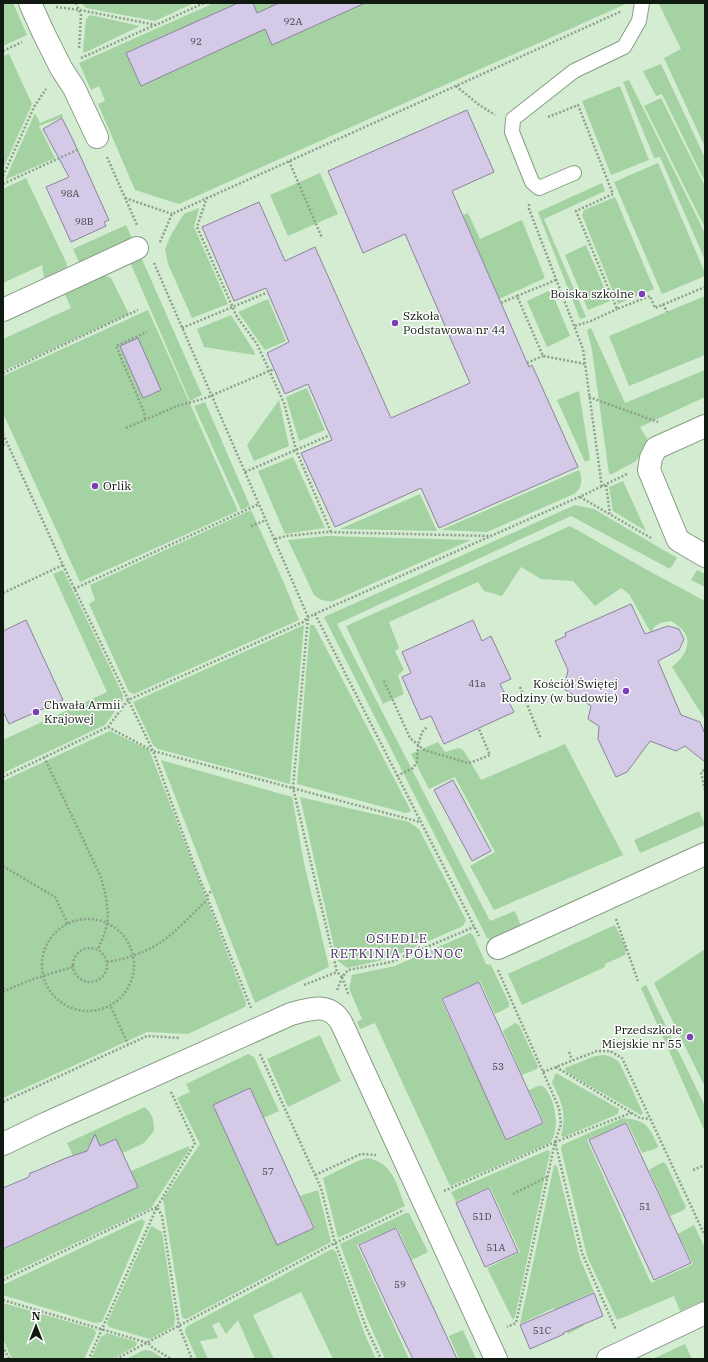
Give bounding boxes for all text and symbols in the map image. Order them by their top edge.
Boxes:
house number: 92A [284,15,303,28]
house number: 92 [190,35,202,48]
house number: 98A [61,187,80,200]
house number: 98B [75,215,94,228]
place label: Boiska szkolne [550,286,634,301]
marker: Boiska szkolne [637,289,647,299]
place label: Szkoła Podstawowa nr 44 [403,308,506,337]
marker: Szkoła Podstawowa nr 44 [390,318,400,328]
place label: Orlik [103,478,131,493]
marker: Orlik [90,481,100,491]
place label: Kościół Świętej Rodziny (w budowie) [501,676,618,705]
house number: 41a [468,677,486,690]
marker: Kościół Świętej Rodziny (w budowie) [621,686,631,696]
place label: Chwała Armii Krajowej [44,697,121,726]
marker: Chwała Armii Krajowej [31,707,41,717]
district label: OSIEDLE RETKINIA PÓŁNOC [330,930,464,962]
place label: Przedszkole Miejskie nr 55 [602,1022,682,1051]
marker: Przedszkole Miejskie nr 55 [685,1032,695,1042]
house number: 53 [492,1060,504,1073]
house number: 57 [262,1165,274,1178]
house number: 51 [639,1200,651,1213]
house number: 51D [472,1210,492,1223]
house number: 51A [487,1241,506,1254]
house number: 59 [394,1278,406,1291]
north arrow [16,1306,56,1346]
text: N [32,1309,41,1323]
house number: 51C [533,1324,551,1337]

